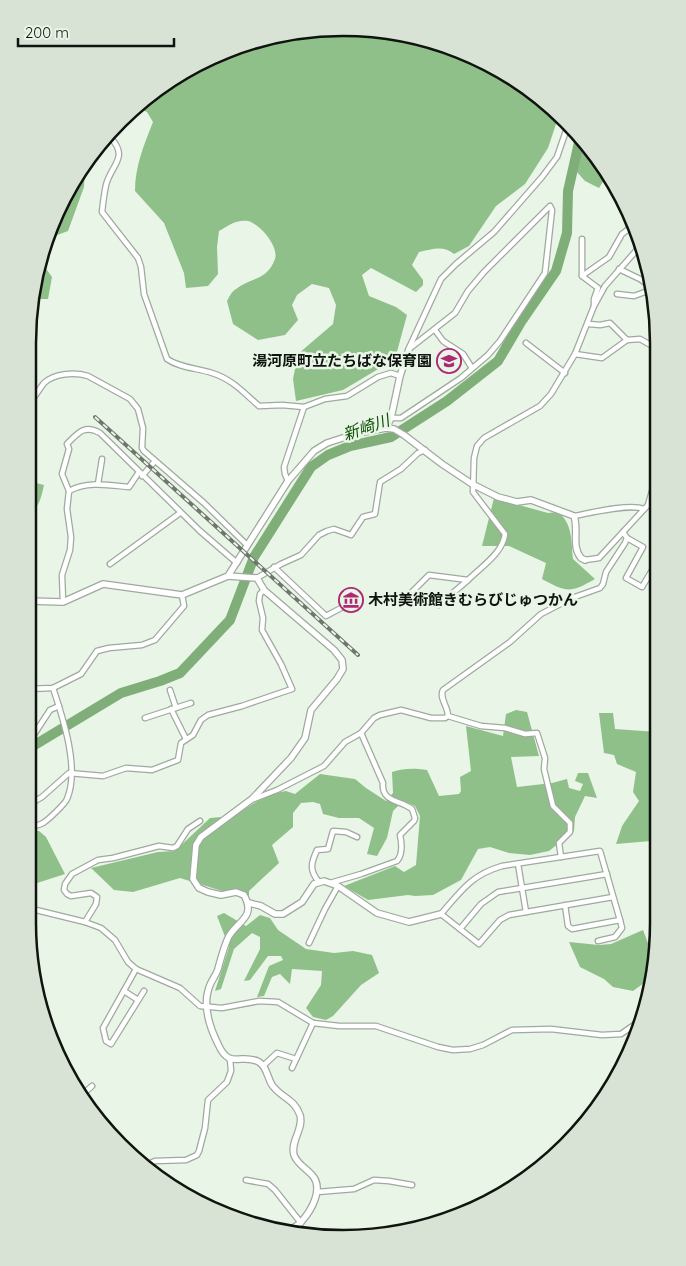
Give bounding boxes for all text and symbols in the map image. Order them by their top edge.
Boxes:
scale bar [18,15,174,47]
text: 200 m [25,23,69,42]
school or university icon: 湯河原町立たちばな保育園 [436,348,462,374]
place label: 湯河原町立たちばな保育園 [252,351,432,370]
water label: 新崎川 [340,409,394,444]
museum icon: 木村美術館きむらびじゅつかん [338,587,364,613]
place label: 木村美術館きむらびじゅつかん [368,590,578,609]

